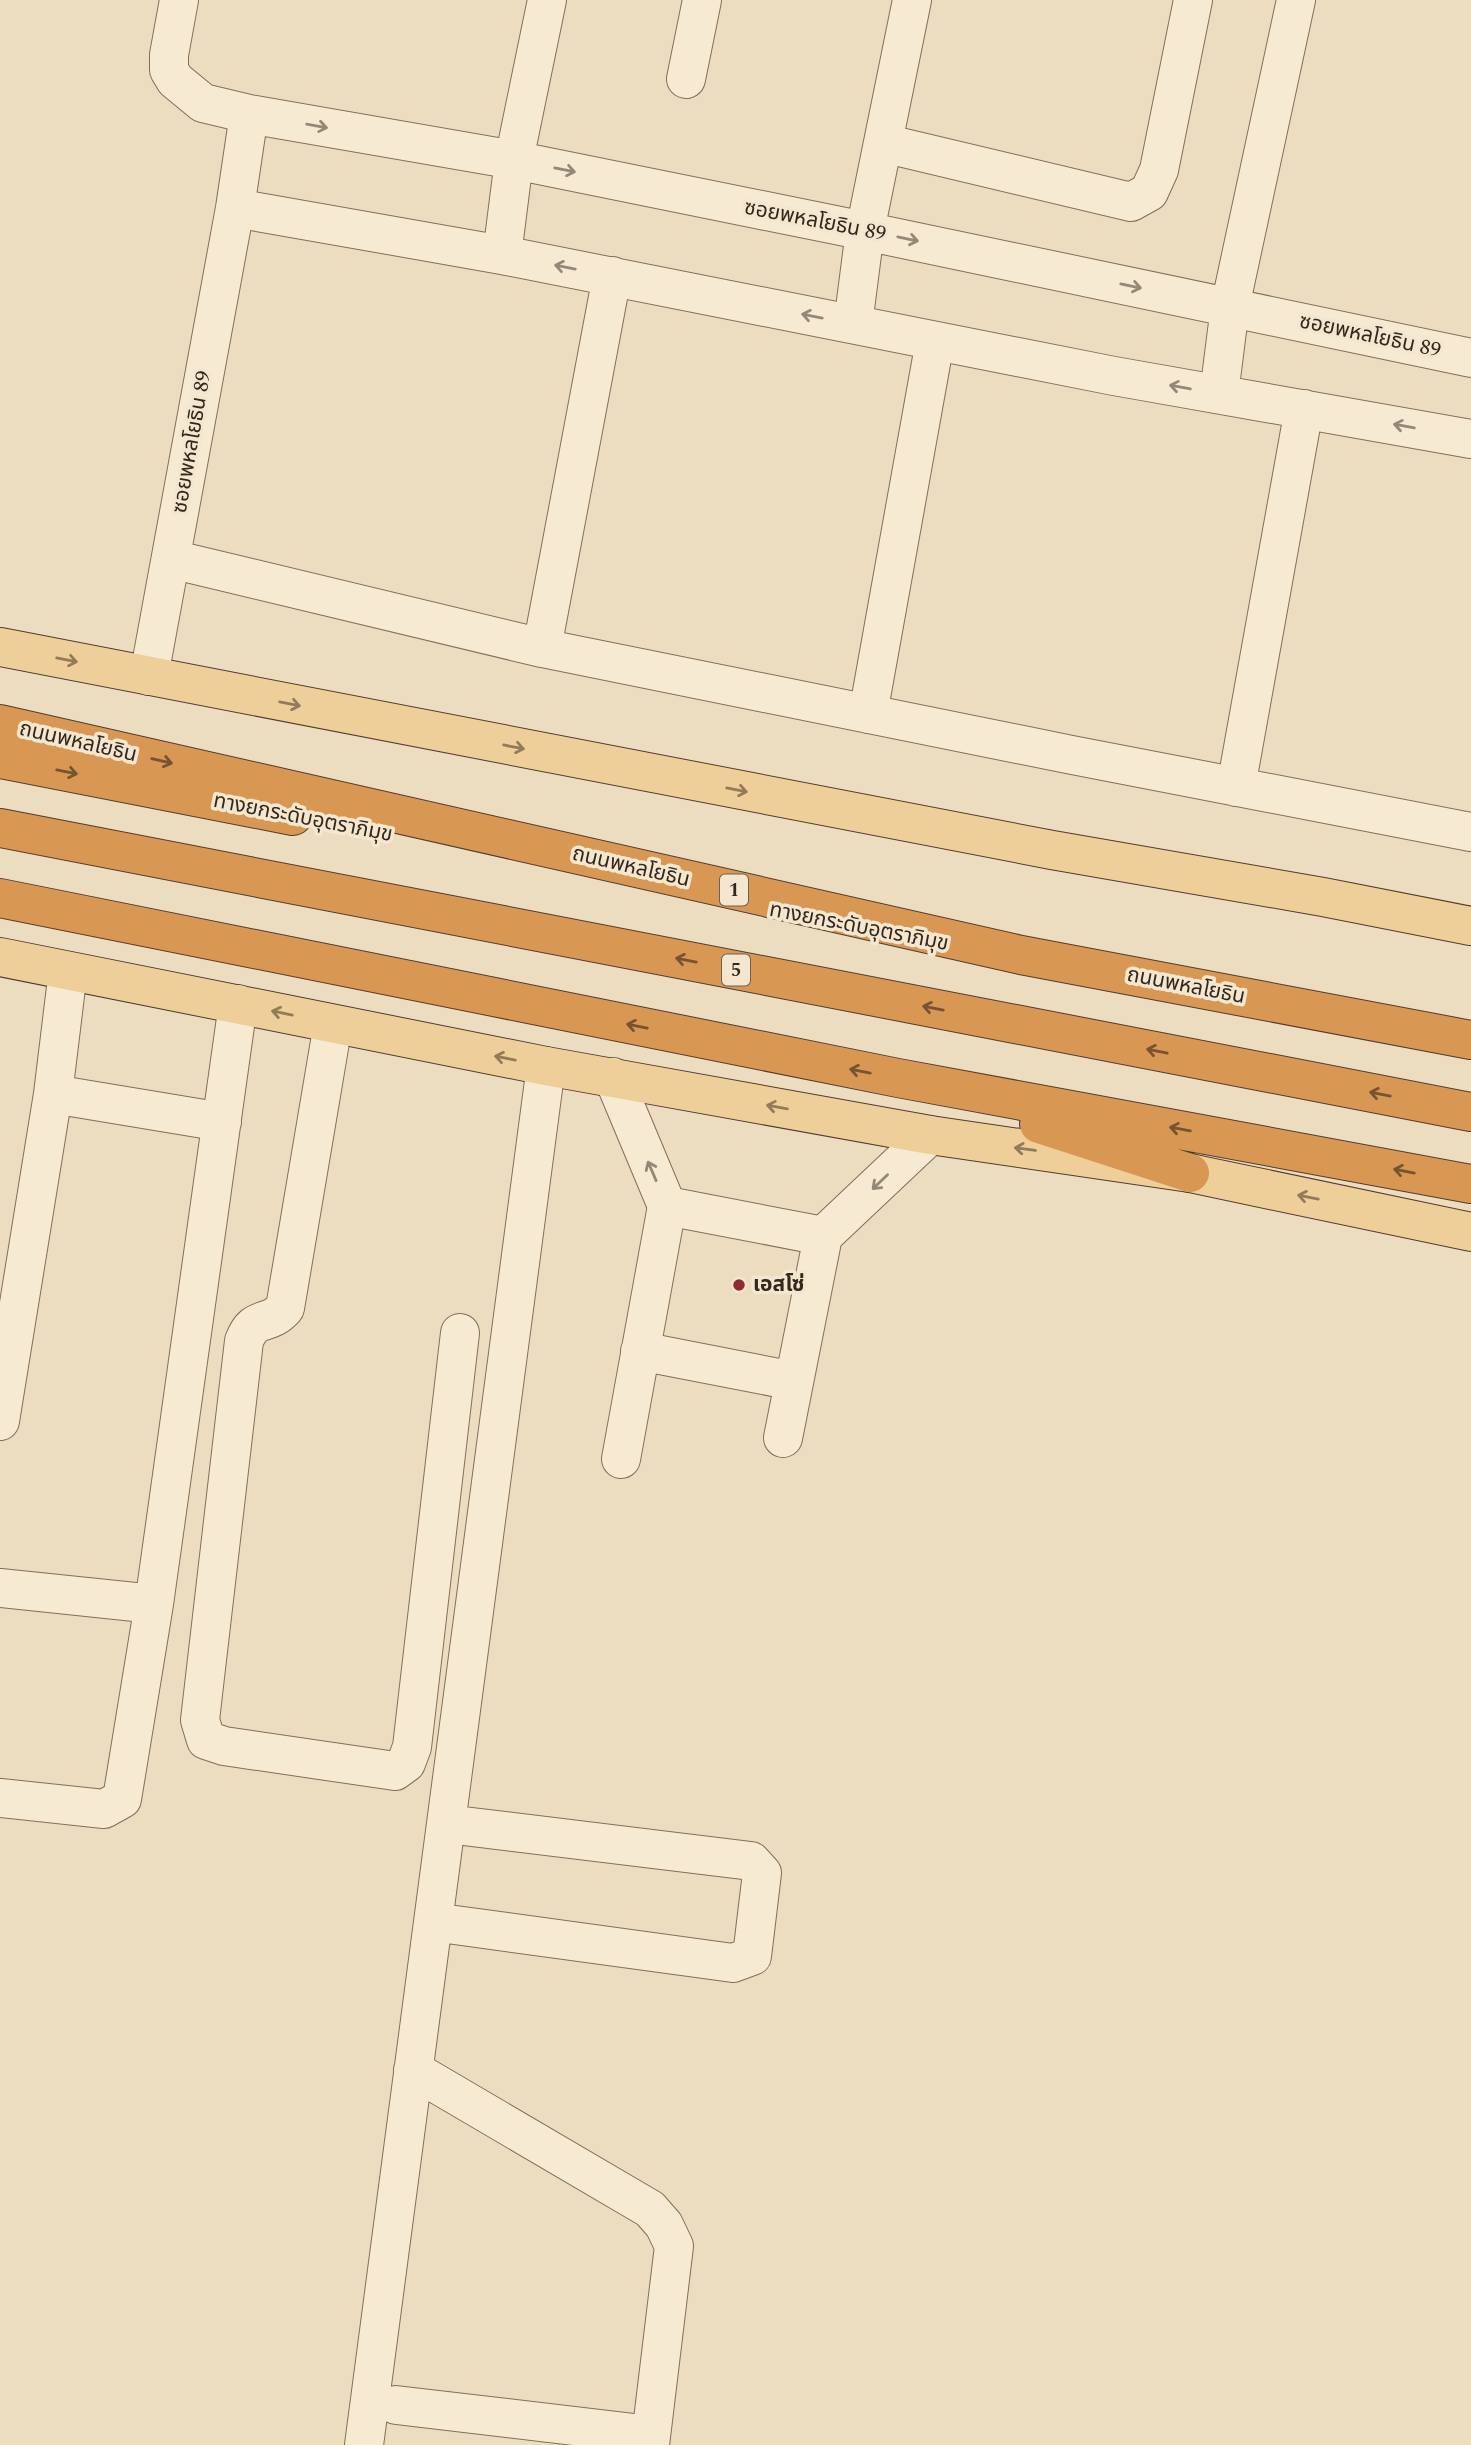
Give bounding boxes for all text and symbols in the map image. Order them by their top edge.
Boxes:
one-way arrow [305,120,328,133]
one-way arrow [553,164,576,178]
street label: ซอยพหลโยธิน 89 [741,192,889,250]
one-way arrow [896,233,919,247]
one-way arrow [554,260,577,273]
one-way arrow [1119,279,1142,293]
street label: ซอยพหลโยธิน 89 [1296,305,1444,367]
one-way arrow [801,309,824,323]
street label: ซอยพหลโยธิน 89 [164,368,220,516]
one-way arrow [1169,380,1192,393]
one-way arrow [1393,419,1416,432]
one-way arrow [55,654,78,667]
one-way arrow [278,697,301,711]
street label: ถนนพหลโยธิน [16,713,140,771]
one-way arrow [502,740,525,754]
one-way arrow [150,754,173,768]
one-way arrow [55,766,78,779]
one-way arrow [725,783,748,797]
street label: ทางยกระดับอุตราภิมุข [211,785,395,851]
street label: ถนนพหลโยธิน [569,838,693,896]
road number: 1 [720,874,748,906]
street label: ทางยกระดับอุตราภิมุข [767,894,951,960]
one-way arrow [675,953,698,967]
road number: 5 [722,954,750,986]
street label: ถนนพหลโยธิน [1124,959,1248,1013]
one-way arrow [922,1001,945,1014]
one-way arrow [271,1006,294,1020]
one-way arrow [626,1018,649,1032]
one-way arrow [1146,1044,1169,1058]
one-way arrow [494,1050,517,1064]
one-way arrow [849,1063,872,1077]
one-way arrow [1369,1087,1392,1101]
one-way arrow [766,1100,789,1113]
one-way arrow [1169,1122,1192,1136]
one-way arrow [1015,1142,1037,1155]
one-way arrow [645,1161,658,1182]
one-way arrow [1393,1163,1416,1177]
one-way arrow [872,1173,890,1190]
one-way arrow [1297,1190,1320,1204]
place label: เอสโซ่ [753,1269,805,1301]
marker: เอสโซ่ [731,1277,747,1293]

